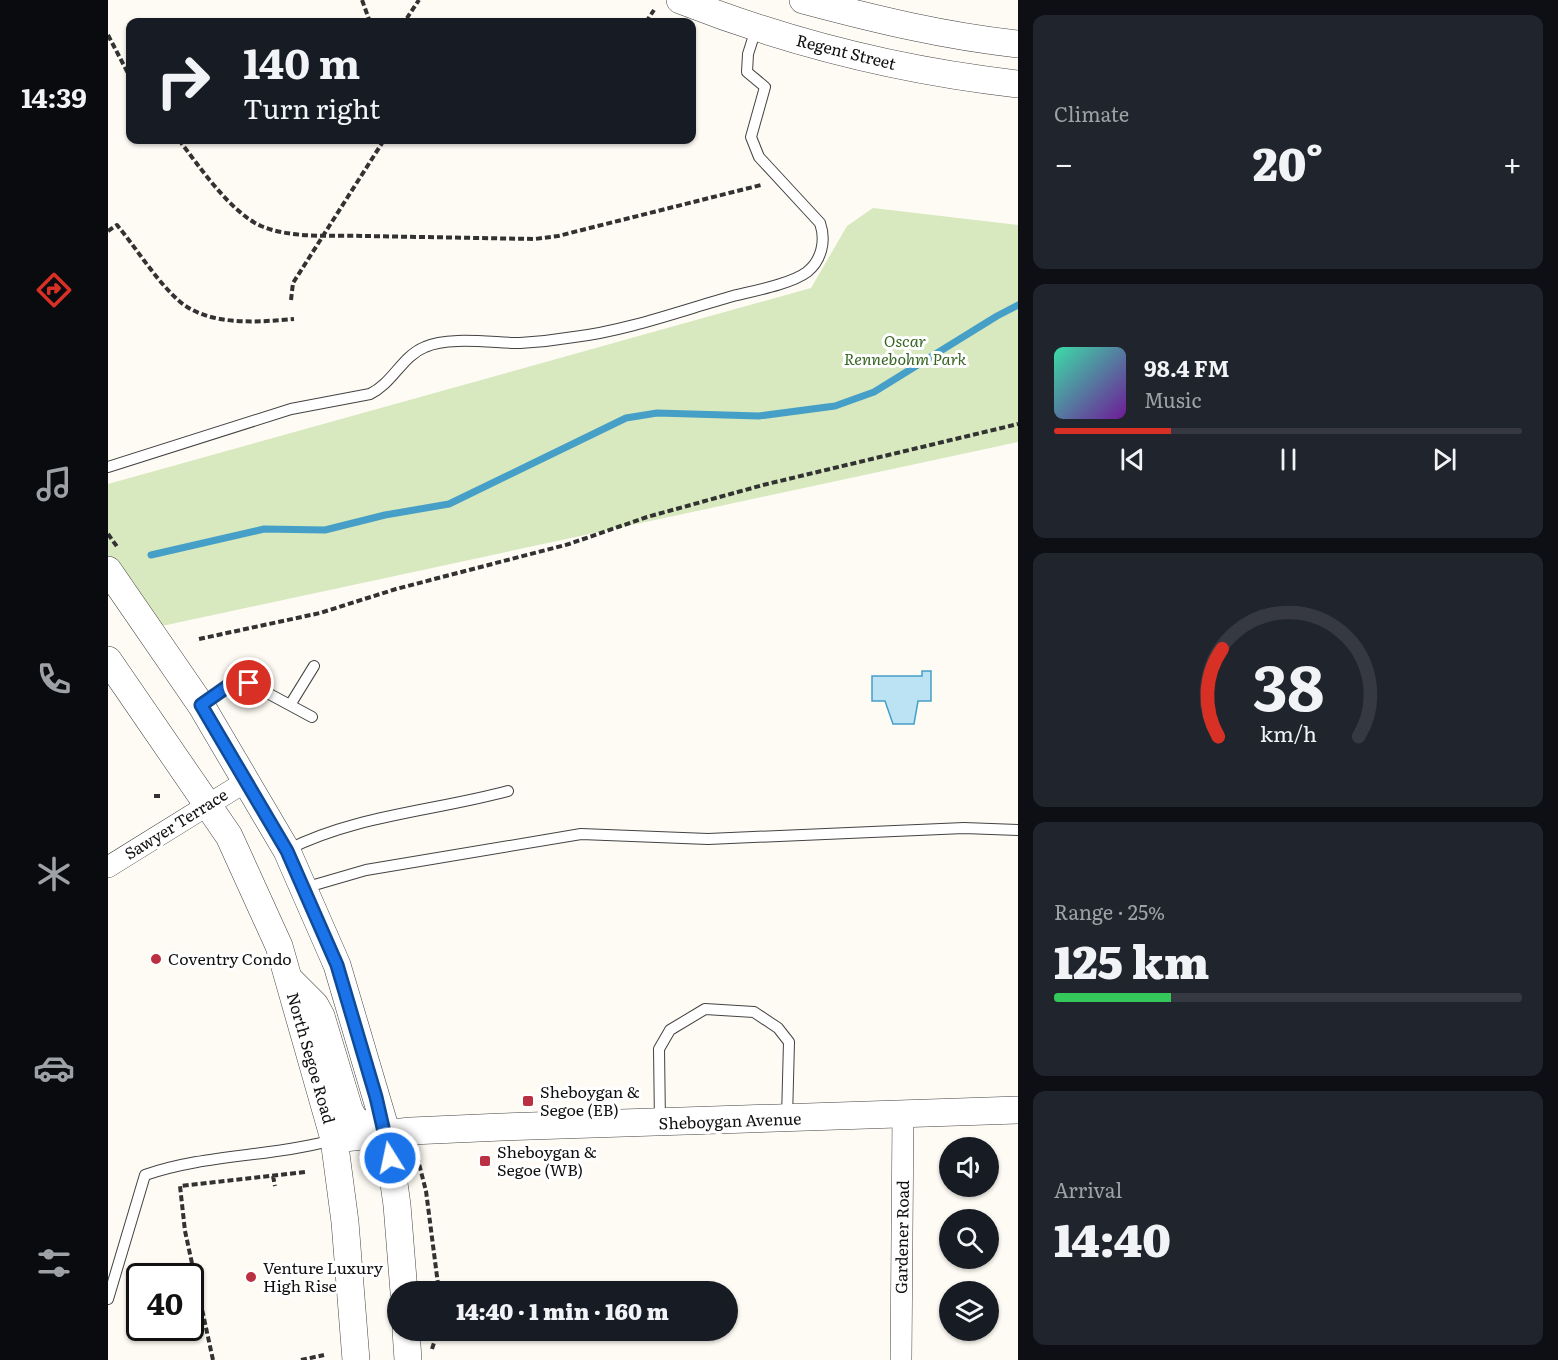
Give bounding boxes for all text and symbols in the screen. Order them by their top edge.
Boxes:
street label: Regent Street [794,27,899,75]
text: 140 m [243,30,360,92]
icon: right [144,42,222,120]
text: 14:39 [21,76,87,116]
text: Turn right [243,87,380,127]
text: Climate [1054,98,1129,128]
text: 20° [1253,128,1323,195]
text: − [1054,137,1073,186]
text: + [1503,137,1522,186]
icon: directions [33,269,75,311]
park label: Oscar Rennebohm Park [844,328,966,370]
text: 98.4 FM [1144,351,1230,384]
text: Music [1144,384,1201,414]
icon: previous [1116,443,1149,476]
icon: pause [1272,443,1305,476]
icon: next [1428,443,1461,476]
icon: music [33,463,75,505]
text: 38 [1252,638,1324,730]
pin [223,657,274,708]
icon: phone [33,658,75,700]
icon: arrive [232,666,265,699]
text: km/h [1259,717,1317,749]
street label: Sawyer Terrace [119,782,232,864]
icon: climate [33,853,75,895]
text: Range · 25% [1054,896,1165,926]
text: 125 km [1054,926,1209,993]
place label: Coventry Condo [168,946,292,970]
marker: Coventry Condo [149,952,163,966]
street label: North Segoe Road [282,989,342,1126]
icon: car [33,1047,75,1089]
place label: Sheboygan & Segoe (EB) [540,1079,640,1121]
marker: Sheboygan & Segoe (EB) [521,1094,535,1108]
street label: Sheboygan Avenue [658,1106,802,1134]
position arrow [358,1126,422,1190]
map controls [939,1137,999,1341]
button: sound [939,1137,999,1197]
place label: Sheboygan & Segoe (WB) [497,1139,597,1181]
marker: Sheboygan & Segoe (WB) [478,1154,492,1168]
text: Arrival [1054,1174,1122,1204]
street label: Gardener Road [888,1180,914,1294]
text: 14:40 [1054,1204,1171,1271]
button: search [939,1209,999,1269]
icon: filters [33,1242,75,1284]
place label: Venture Luxury High Rise [263,1255,384,1297]
speed limit sign: 40 [126,1263,204,1341]
marker: Venture Luxury High Rise [244,1270,258,1284]
button: layers [939,1281,999,1341]
text: 14:40 · 1 min · 160 m [456,1294,669,1327]

